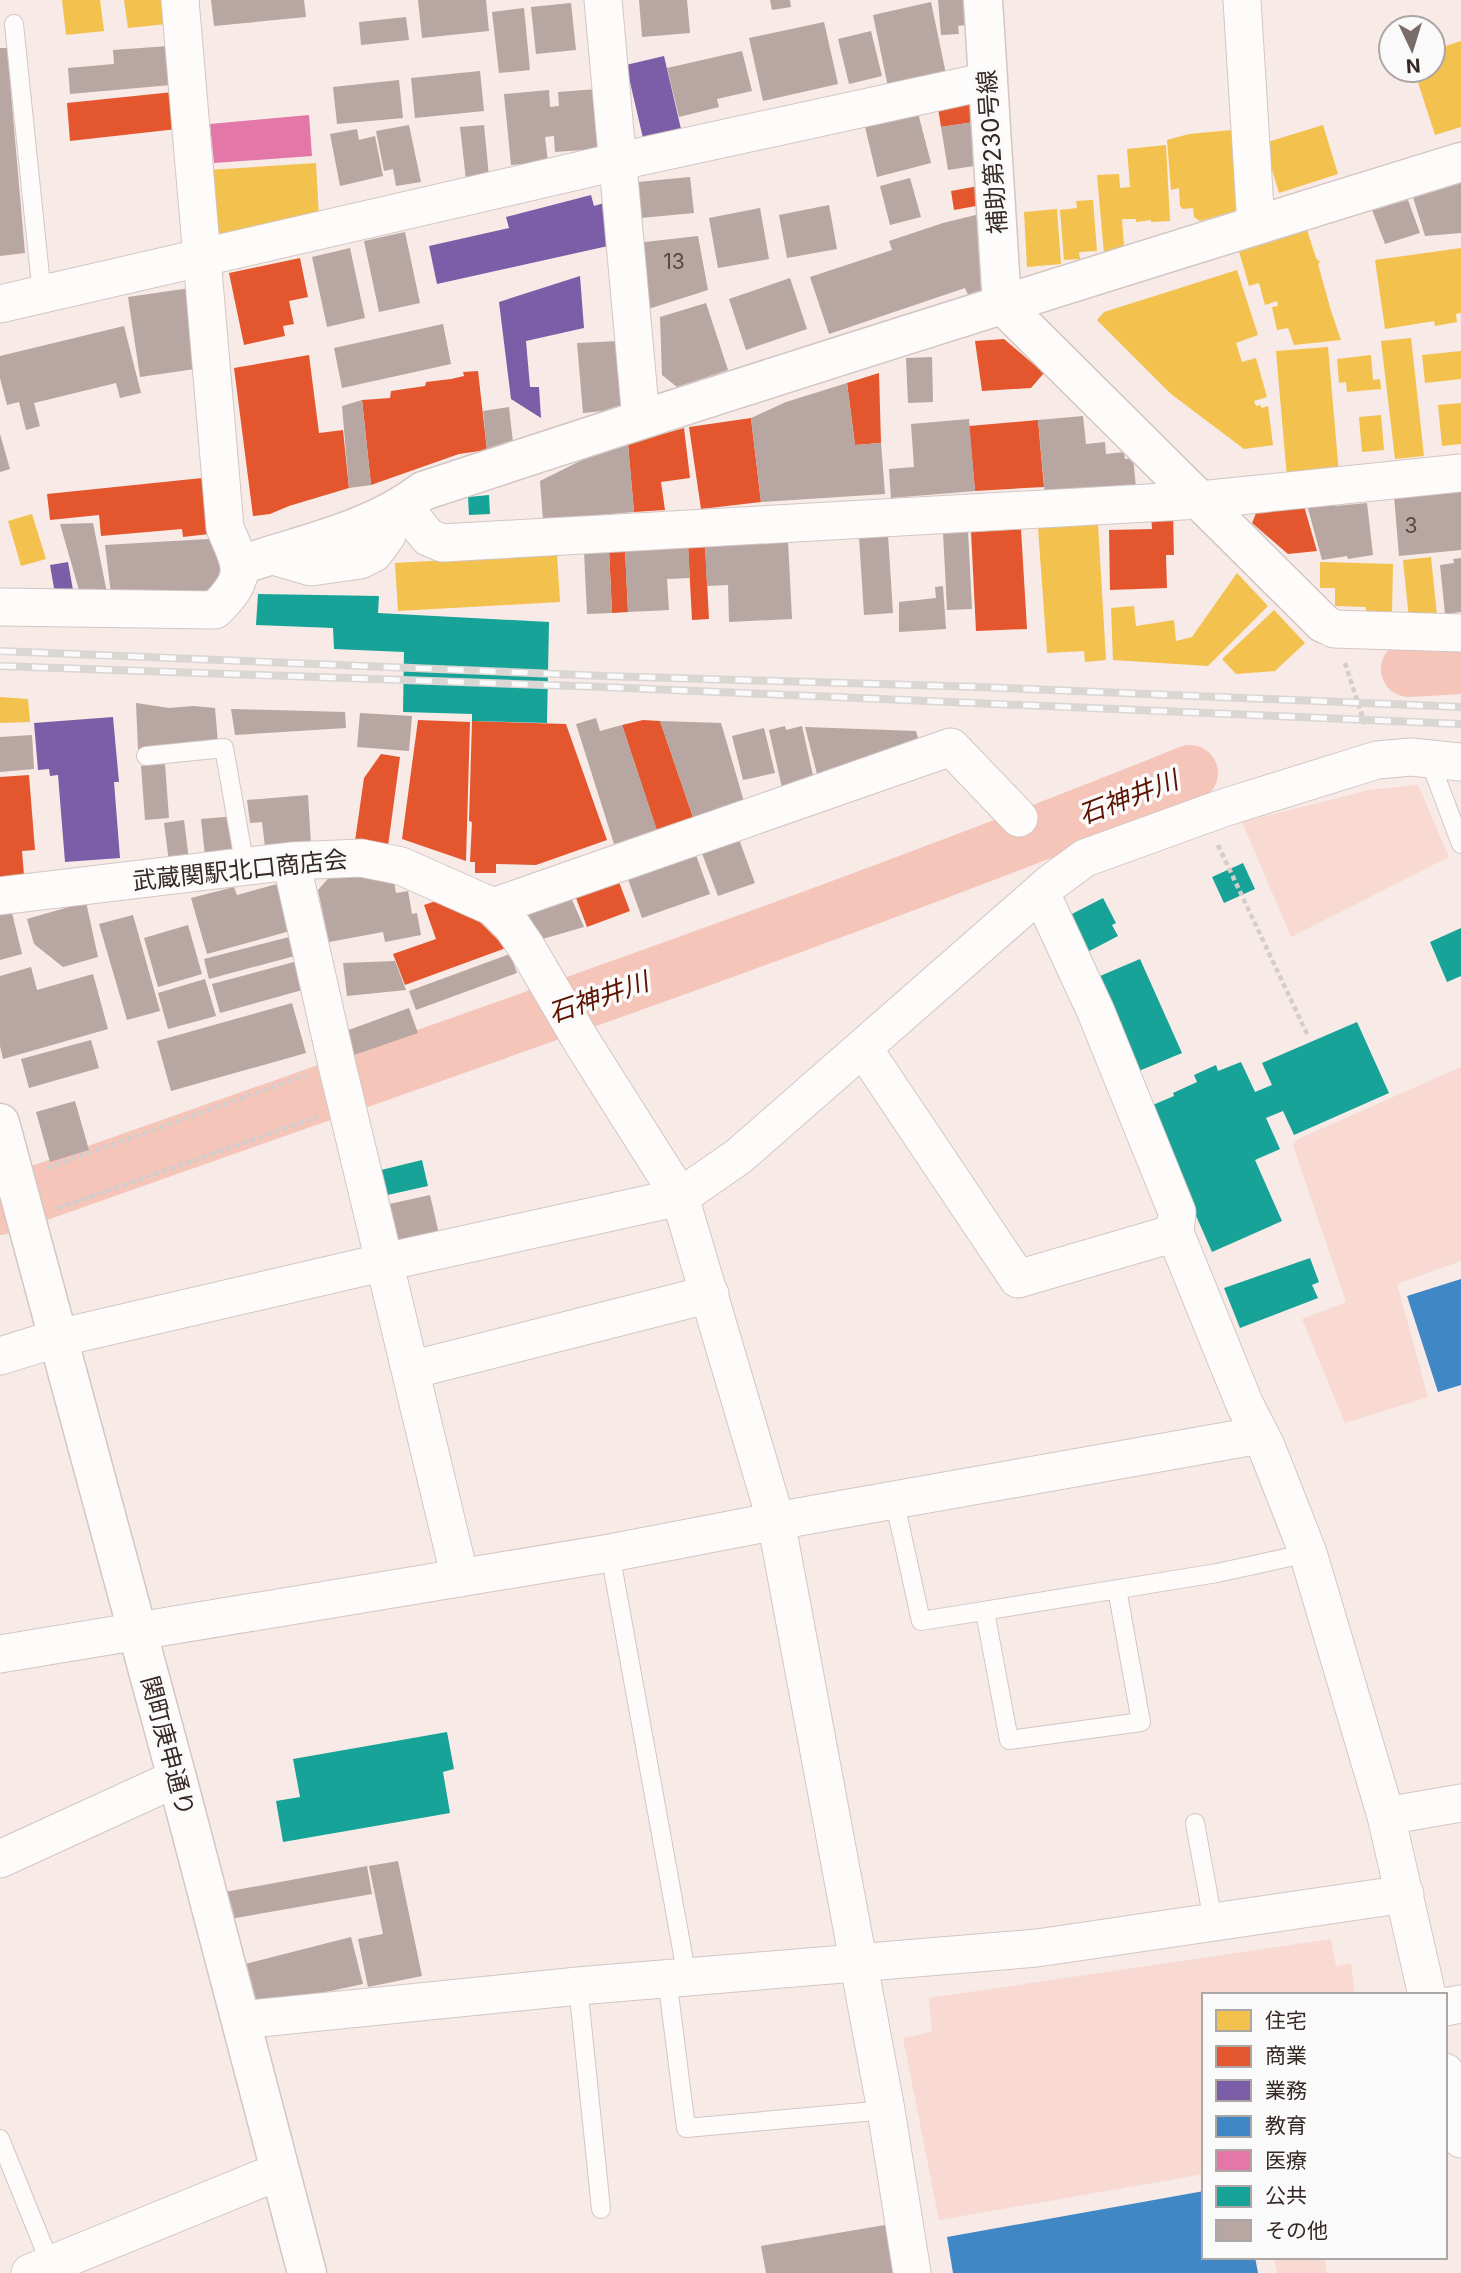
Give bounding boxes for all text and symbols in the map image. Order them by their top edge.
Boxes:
north arrow [1377,14,1447,84]
text: N [1405,53,1421,77]
street label: 補助第230号線 [972,69,1012,235]
house number: 13 [663,249,685,274]
house number: 3 [1405,513,1417,538]
water label: 石神井川 [1074,763,1185,830]
street label: 武蔵関駅北口商店会 [131,844,349,896]
water label: 石神井川 [544,964,655,1029]
street label: 関町庚申通り [135,1673,201,1819]
legend [1202,1993,1447,2259]
text: 住宅 [1265,2008,1307,2033]
text: 商業 [1265,2043,1307,2068]
text: 業務 [1265,2078,1307,2103]
text: 教育 [1265,2113,1307,2138]
text: 医療 [1265,2148,1307,2173]
text: 公共 [1265,2183,1307,2208]
text: その他 [1265,2218,1328,2243]

